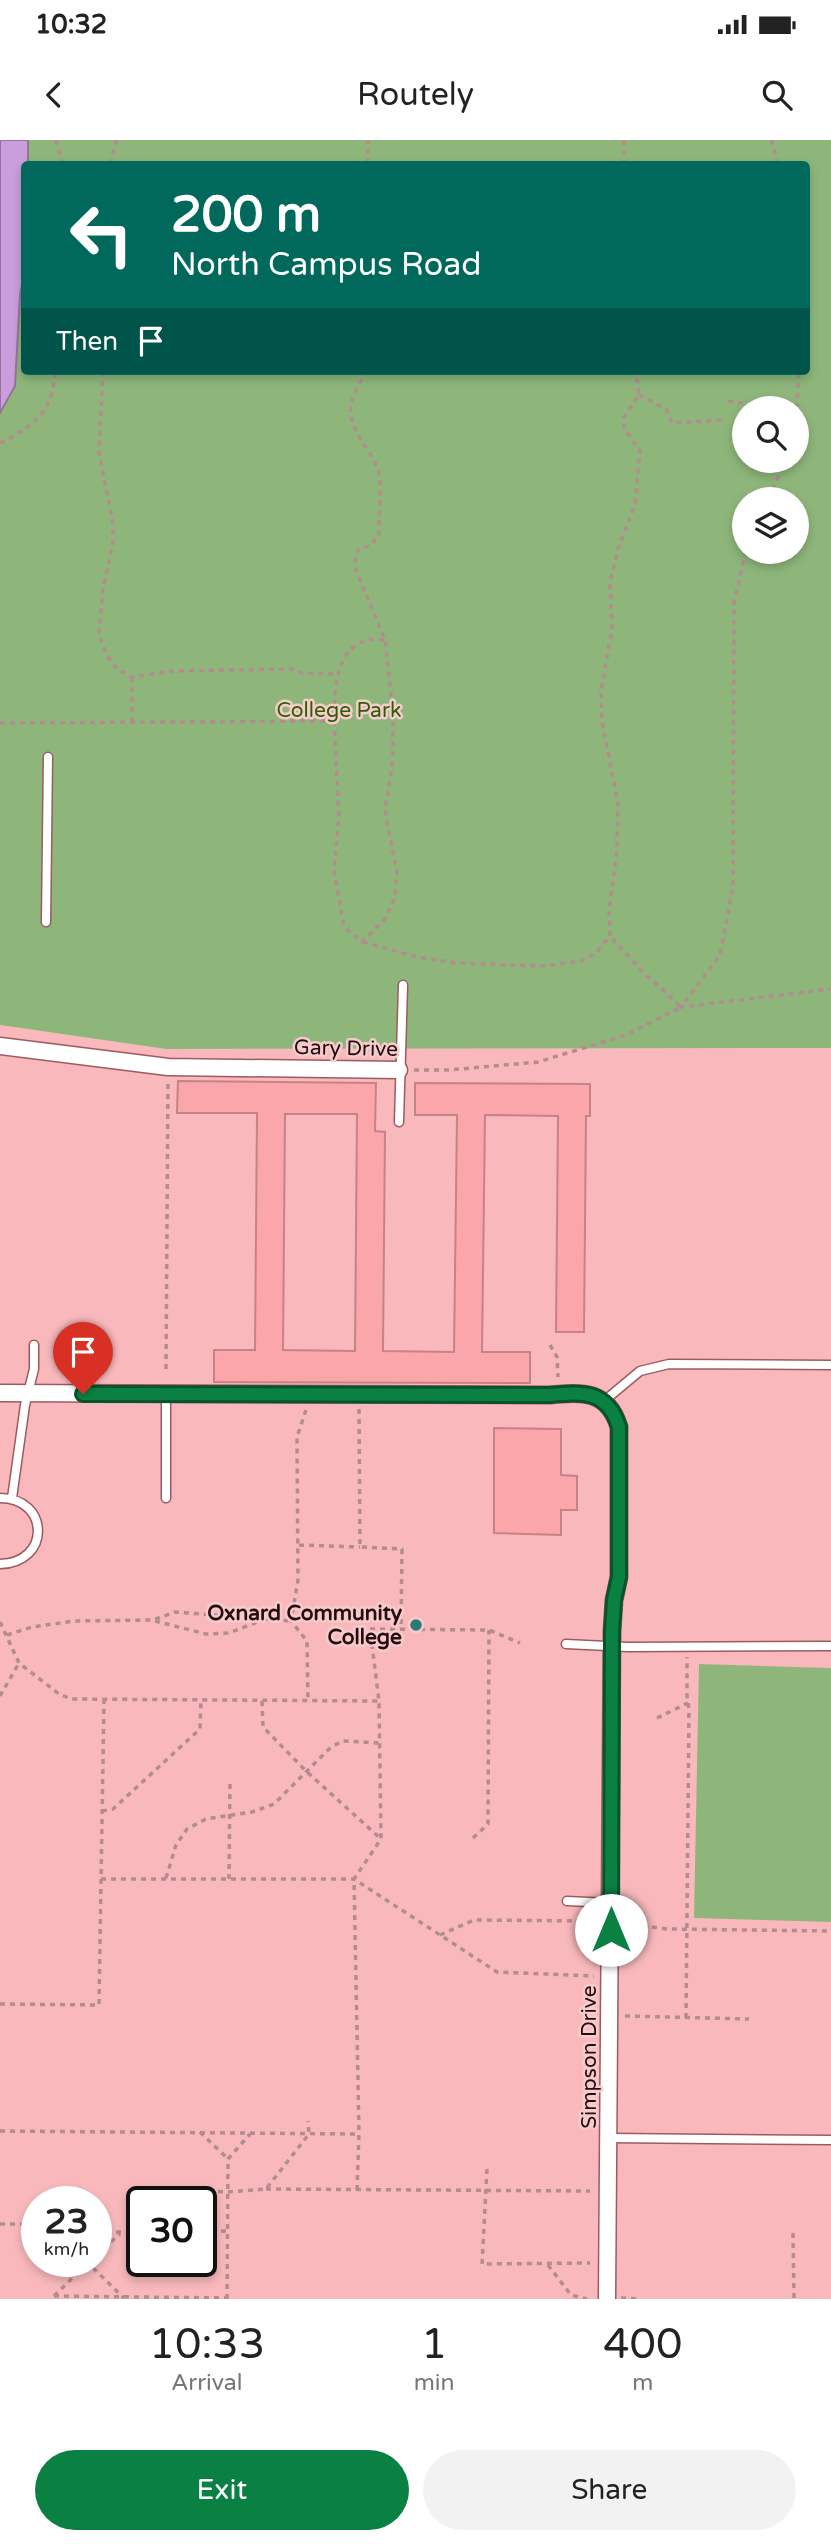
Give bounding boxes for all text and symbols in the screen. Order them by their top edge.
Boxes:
text: 10:32 [35,9,107,40]
icon: back [35,76,73,114]
text: Routely [357,76,474,114]
icon: search [758,76,796,114]
text: 200 m [171,186,321,245]
icon: left [56,189,147,280]
text: North Campus Road [171,246,481,284]
icon: arrive [132,322,170,360]
text: Then [56,326,118,357]
map controls [732,396,809,564]
button: search [732,396,809,473]
button: layers [732,487,809,564]
park label: College Park [277,698,401,723]
street label: Gary Drive [294,1035,398,1062]
pin [53,1322,113,1394]
icon: arrive [64,1333,102,1371]
place label: Oxnard Community College [207,1601,403,1650]
marker: Oxnard Community College [408,1617,424,1633]
position arrow [574,1893,648,1967]
street label: Simpson Drive [577,1985,602,2129]
speed limit sign: 30 [126,2186,217,2277]
text: 23 [45,2201,88,2243]
text: km/h [44,2238,89,2260]
text: 10:33 [149,2319,265,2370]
text: 1 [421,2319,447,2370]
text: 400 [603,2319,682,2370]
text: Arrival [171,2369,242,2397]
text: min [414,2369,455,2397]
text: m [632,2369,653,2397]
button: Exit [35,2450,409,2530]
button: Share [423,2450,796,2530]

